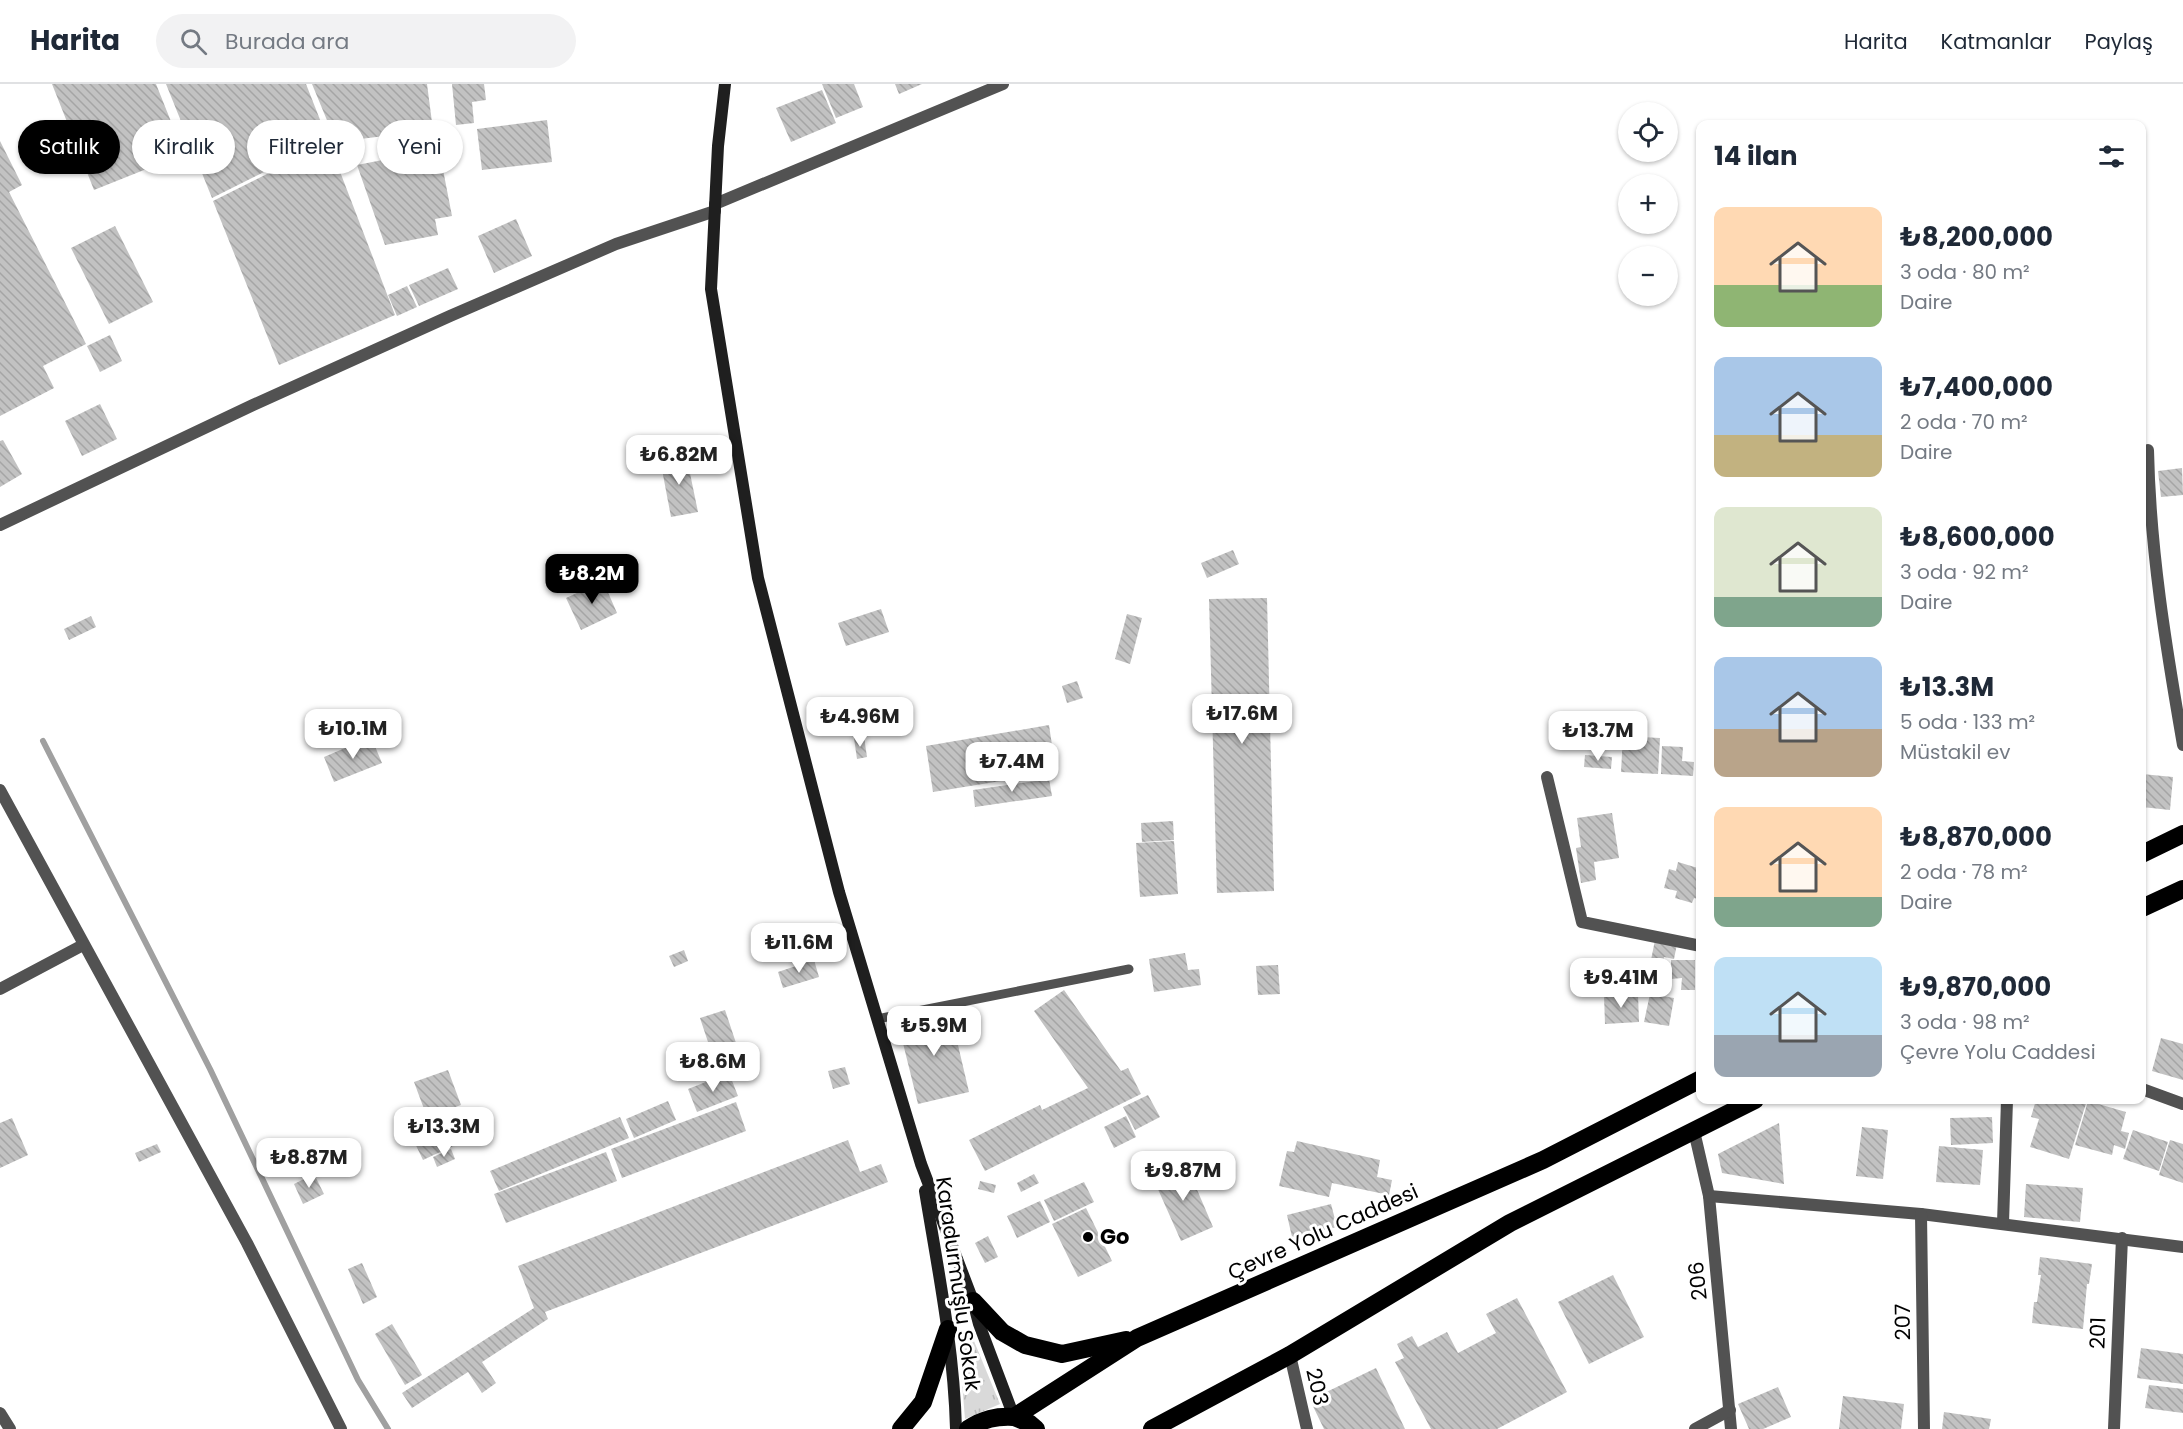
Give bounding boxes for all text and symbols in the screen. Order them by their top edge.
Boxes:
search box [156,14,576,68]
text: Harita [30,21,120,60]
icon: search [177,25,210,58]
text: Burada ara [225,26,349,57]
text: Harita [1844,27,1908,56]
text: Katmanlar [1941,27,2051,56]
text: Paylaş [2084,27,2153,56]
map controls [1618,102,1678,306]
button: locate [1618,102,1678,162]
chip: Satılık [18,120,120,174]
chip: Kiralık [132,120,235,174]
chip: Filtreler [247,120,365,174]
chip: Yeni [377,120,463,174]
text: 14 ilan [1714,138,1797,174]
icon: filters [2095,140,2128,173]
button: + [1618,174,1678,234]
text: ₺8,200,000 [1900,219,2053,255]
icon: home [1762,231,1834,303]
button: − [1618,246,1678,306]
text: 3 oda · 80 m² [1900,258,2030,286]
text: Daire [1900,288,1952,316]
text: ₺7,400,000 [1900,369,2053,405]
icon: home [1762,381,1834,453]
text: 2 oda · 70 m² [1900,408,2028,436]
pin: ₺6.82M [630,435,728,486]
text: Daire [1900,438,1952,466]
text: ₺6.82M [640,440,718,468]
text: ₺8,600,000 [1900,519,2055,555]
icon: home [1762,531,1834,603]
pin: ₺8.2M [550,554,634,605]
text: 3 oda · 92 m² [1900,558,2029,586]
text: ₺8.2M [559,559,625,587]
text: Daire [1900,588,1952,616]
text: ₺13.3M [1900,669,1994,705]
icon: home [1762,681,1834,753]
pin: ₺17.6M [1193,694,1291,745]
pin: ₺4.96M [811,697,909,748]
text: ₺17.6M [1206,699,1278,727]
text: ₺4.96M [820,702,900,730]
text: 5 oda · 133 m² [1900,708,2035,736]
pin: ₺10.1M [304,709,402,760]
pin: ₺13.7M [1549,711,1647,762]
text: ₺10.1M [319,714,387,742]
text: ₺13.7M [1563,716,1634,744]
text: Müstakil ev [1900,738,2010,766]
pin: ₺7.4M [970,742,1054,793]
text: ₺7.4M [980,747,1044,775]
text: ₺8,870,000 [1900,819,2052,855]
icon: home [1762,831,1834,903]
text: 2 oda · 78 m² [1900,858,2028,886]
text: Daire [1900,888,1952,916]
pin: ₺11.6M [750,923,848,974]
text: ₺11.6M [765,928,833,956]
pin: ₺9.41M [1572,958,1670,1009]
text: ₺9.41M [1584,963,1658,991]
text: ₺9,870,000 [1900,969,2051,1005]
icon: home [1762,981,1834,1053]
pin: ₺5.9M [892,1006,976,1057]
text: 3 oda · 98 m² [1900,1008,2030,1036]
text: ₺5.9M [901,1011,967,1039]
text: Çevre Yolu Caddesi [1900,1038,2096,1066]
pin: ₺8.6M [671,1042,755,1093]
text: ₺8.6M [680,1047,746,1075]
pin: ₺13.3M [395,1107,493,1158]
text: ₺13.3M [408,1112,480,1140]
pin: ₺8.87M [260,1138,358,1189]
text: ₺8.87M [270,1143,348,1171]
pin: ₺9.87M [1134,1151,1232,1202]
text: ₺9.87M [1145,1156,1221,1184]
street label: Karadurmuşlu Sokak [929,1175,988,1393]
street label: Çevre Yolu Caddesi [1223,1177,1422,1287]
place label: Go [1100,1222,1129,1251]
marker: Go [1081,1230,1095,1244]
street label: 206 [1681,1260,1714,1302]
street label: 207 [1888,1303,1917,1341]
street label: 201 [2082,1316,2113,1349]
street label: 203 [1299,1365,1336,1408]

